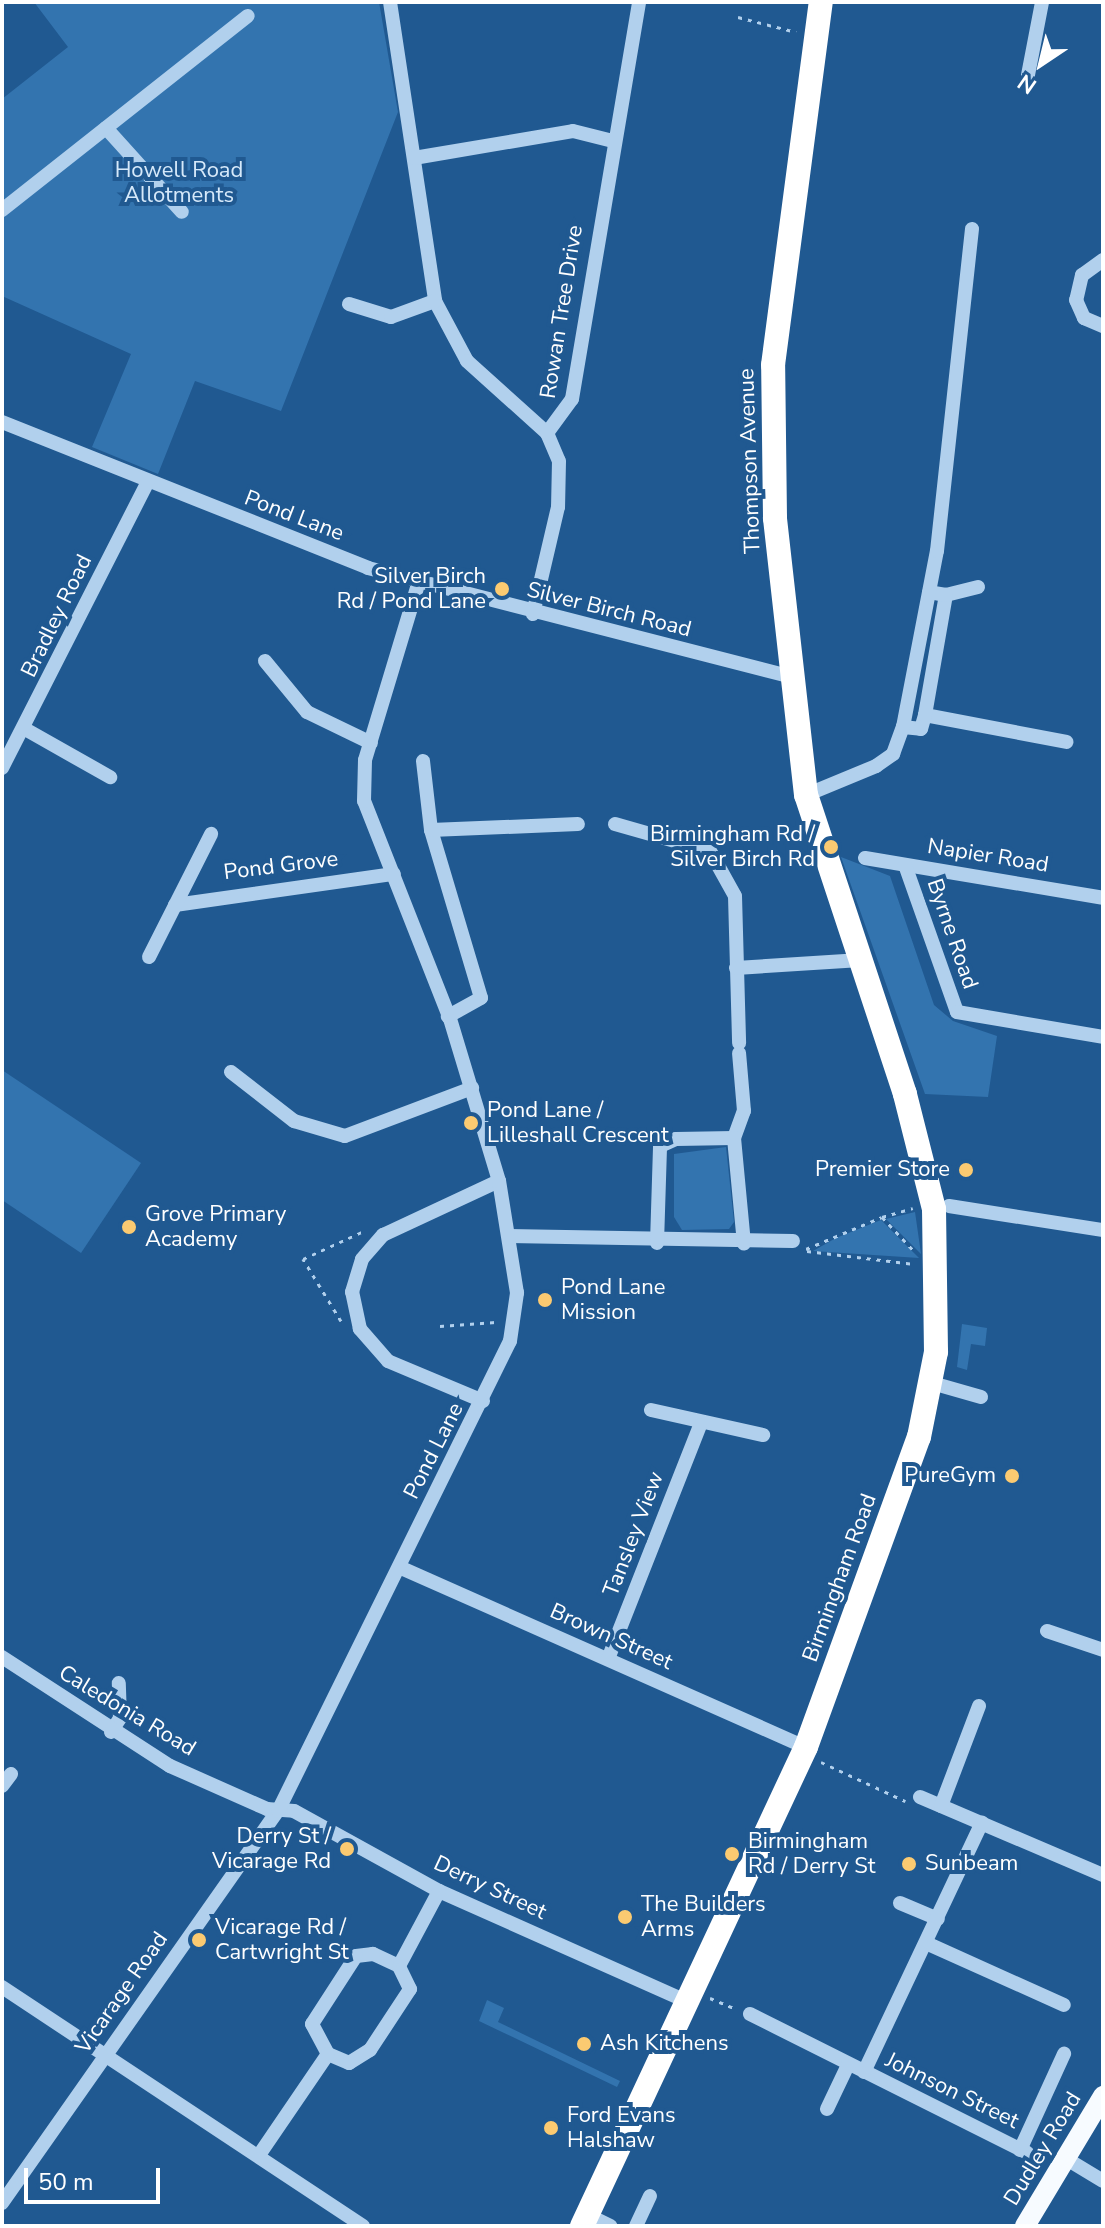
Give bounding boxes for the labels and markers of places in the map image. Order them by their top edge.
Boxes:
place label: Silver Birch Rd / Pond Lane [337,563,486,614]
marker: Silver Birch Rd / Pond Lane [493,580,511,598]
place label: Birmingham Rd / Silver Birch Rd [650,821,815,872]
marker: Birmingham Rd / Silver Birch Rd [822,838,840,856]
place label: Pond Lane / Lilleshall Crescent [487,1097,669,1148]
marker: Pond Lane / Lilleshall Crescent [462,1114,480,1132]
place label: Premier Store [815,1157,950,1183]
marker: Premier Store [957,1161,975,1179]
place label: Grove Primary Academy [145,1201,286,1252]
marker: Grove Primary Academy [120,1218,138,1236]
place label: Pond Lane Mission [561,1274,665,1326]
marker: Pond Lane Mission [536,1291,554,1309]
place label: PureGym [904,1463,996,1489]
marker: PureGym [1003,1467,1021,1485]
place label: Derry St / Vicarage Rd [212,1823,331,1874]
place label: Birmingham Rd / Derry St [748,1828,875,1880]
marker: Derry St / Vicarage Rd [338,1840,356,1858]
marker: Birmingham Rd / Derry St [723,1845,741,1863]
place label: Sunbeam [925,1851,1018,1877]
marker: Sunbeam [900,1855,918,1873]
place label: The Builders Arms [641,1891,766,1942]
marker: The Builders Arms [616,1908,634,1926]
place label: Vicarage Rd / Cartwright St [215,1914,349,1966]
marker: Vicarage Rd / Cartwright St [190,1931,208,1949]
place label: Ash Kitchens [600,2031,729,2057]
marker: Ash Kitchens [575,2035,593,2053]
place label: Ford Evans Halshaw [567,2102,676,2154]
marker: Ford Evans Halshaw [542,2119,560,2137]

